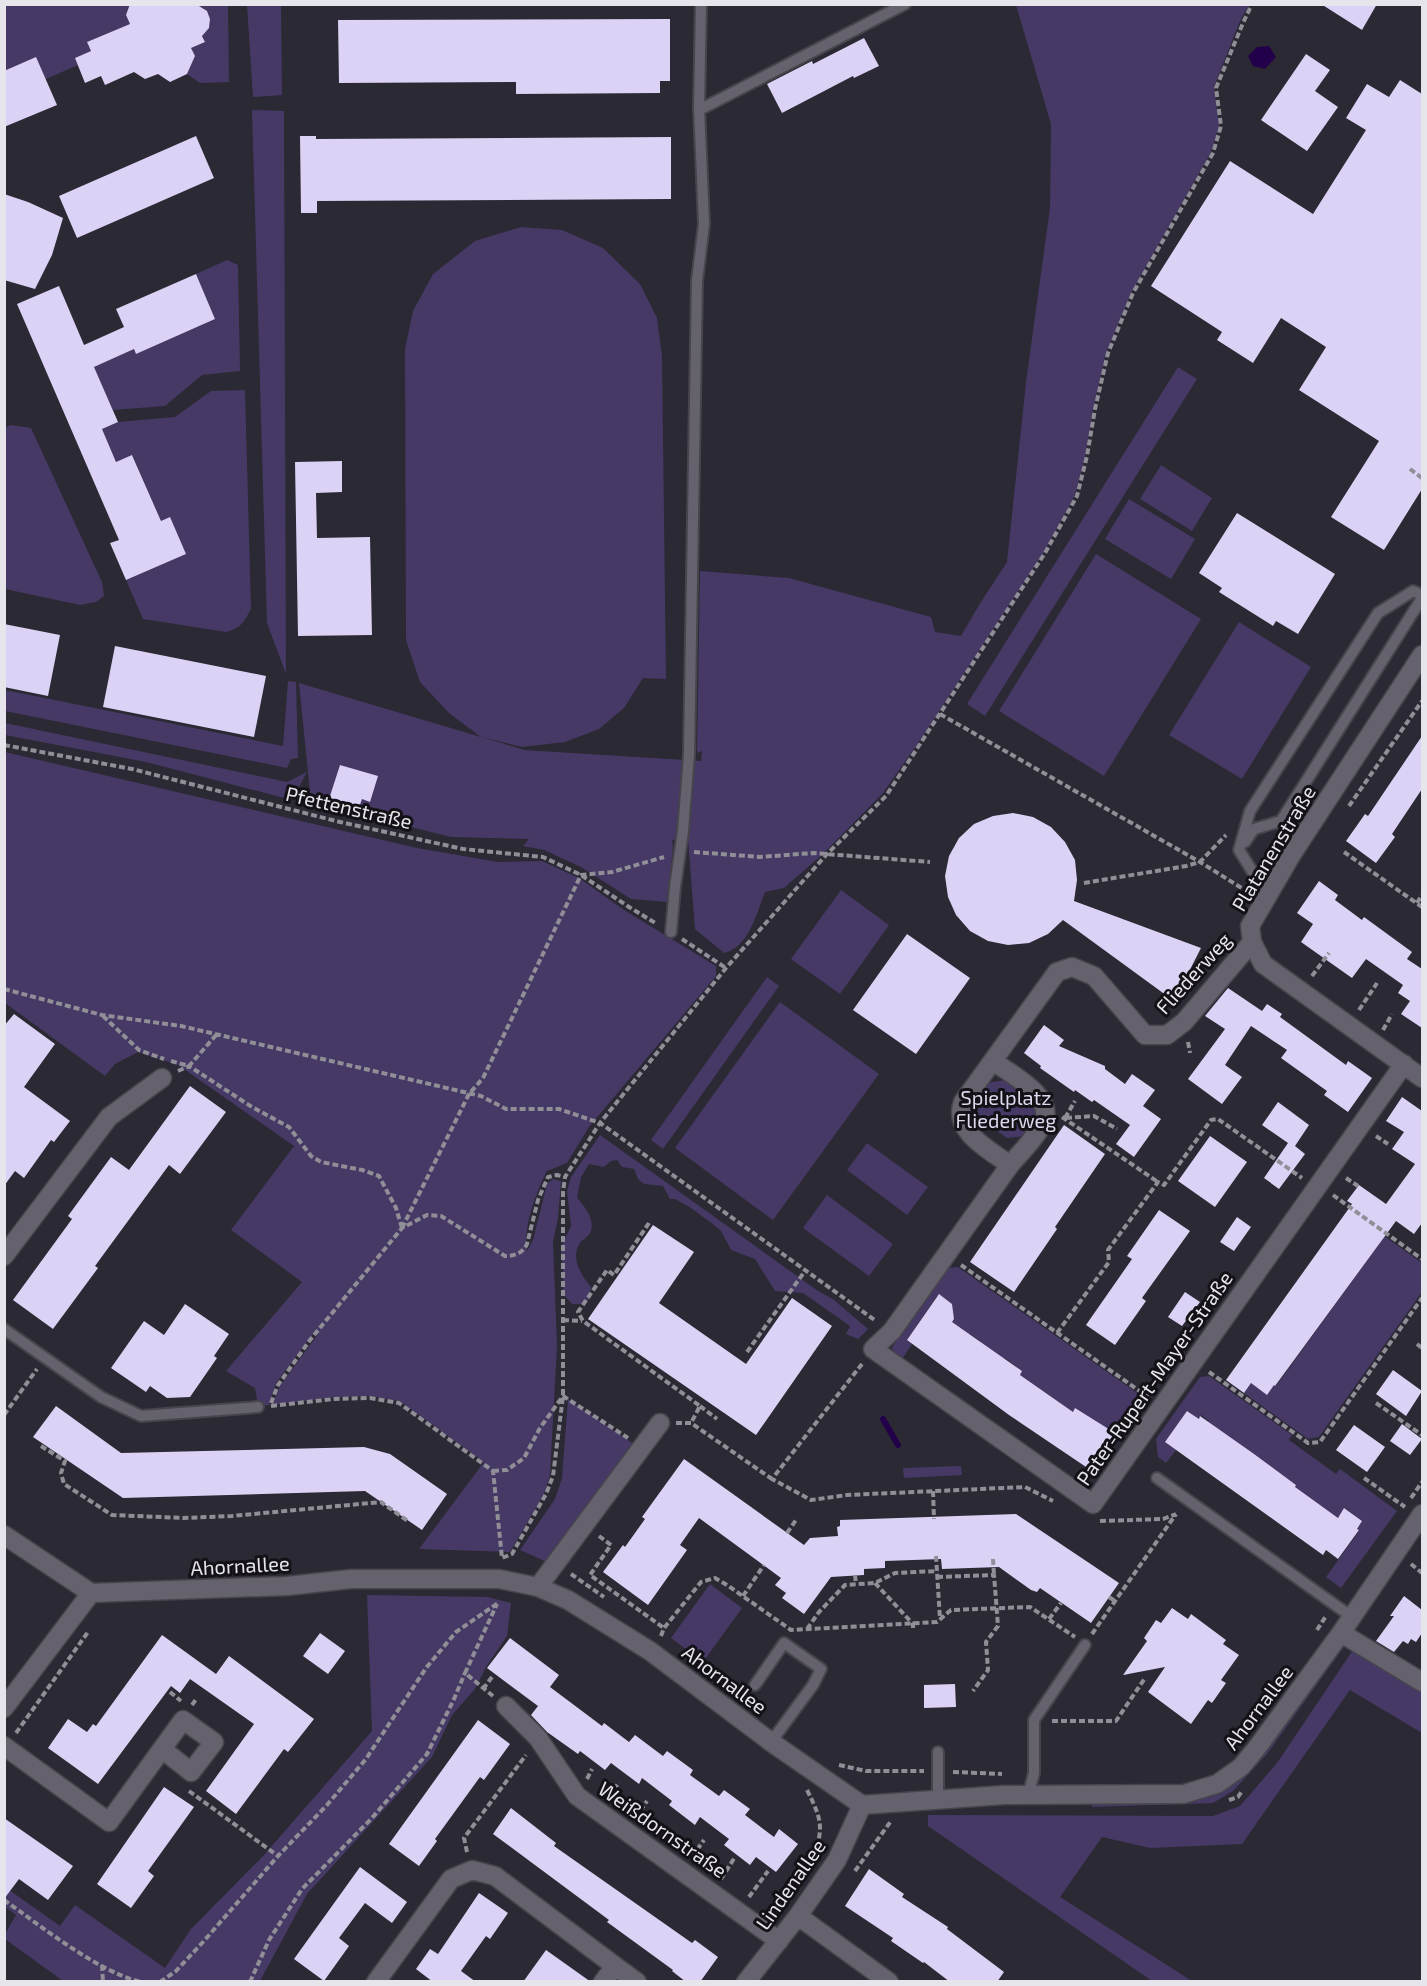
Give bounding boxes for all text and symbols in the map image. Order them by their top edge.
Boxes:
street label: Pfettenstraße [284,781,414,833]
street label: Platanenstraße [1226,781,1320,915]
street label: Fliederweg [1150,927,1236,1019]
park label: Spielplatz Fliederweg [956,1085,1056,1132]
street label: Pater-Rupert-Mayer-Straße [1071,1267,1237,1489]
street label: Ahornallee [190,1550,290,1580]
street label: Ahornallee [678,1640,772,1718]
street label: Ahornallee [1219,1660,1297,1754]
street label: Weißdornstraße [594,1776,732,1882]
street label: Lindenallee [750,1834,830,1934]

